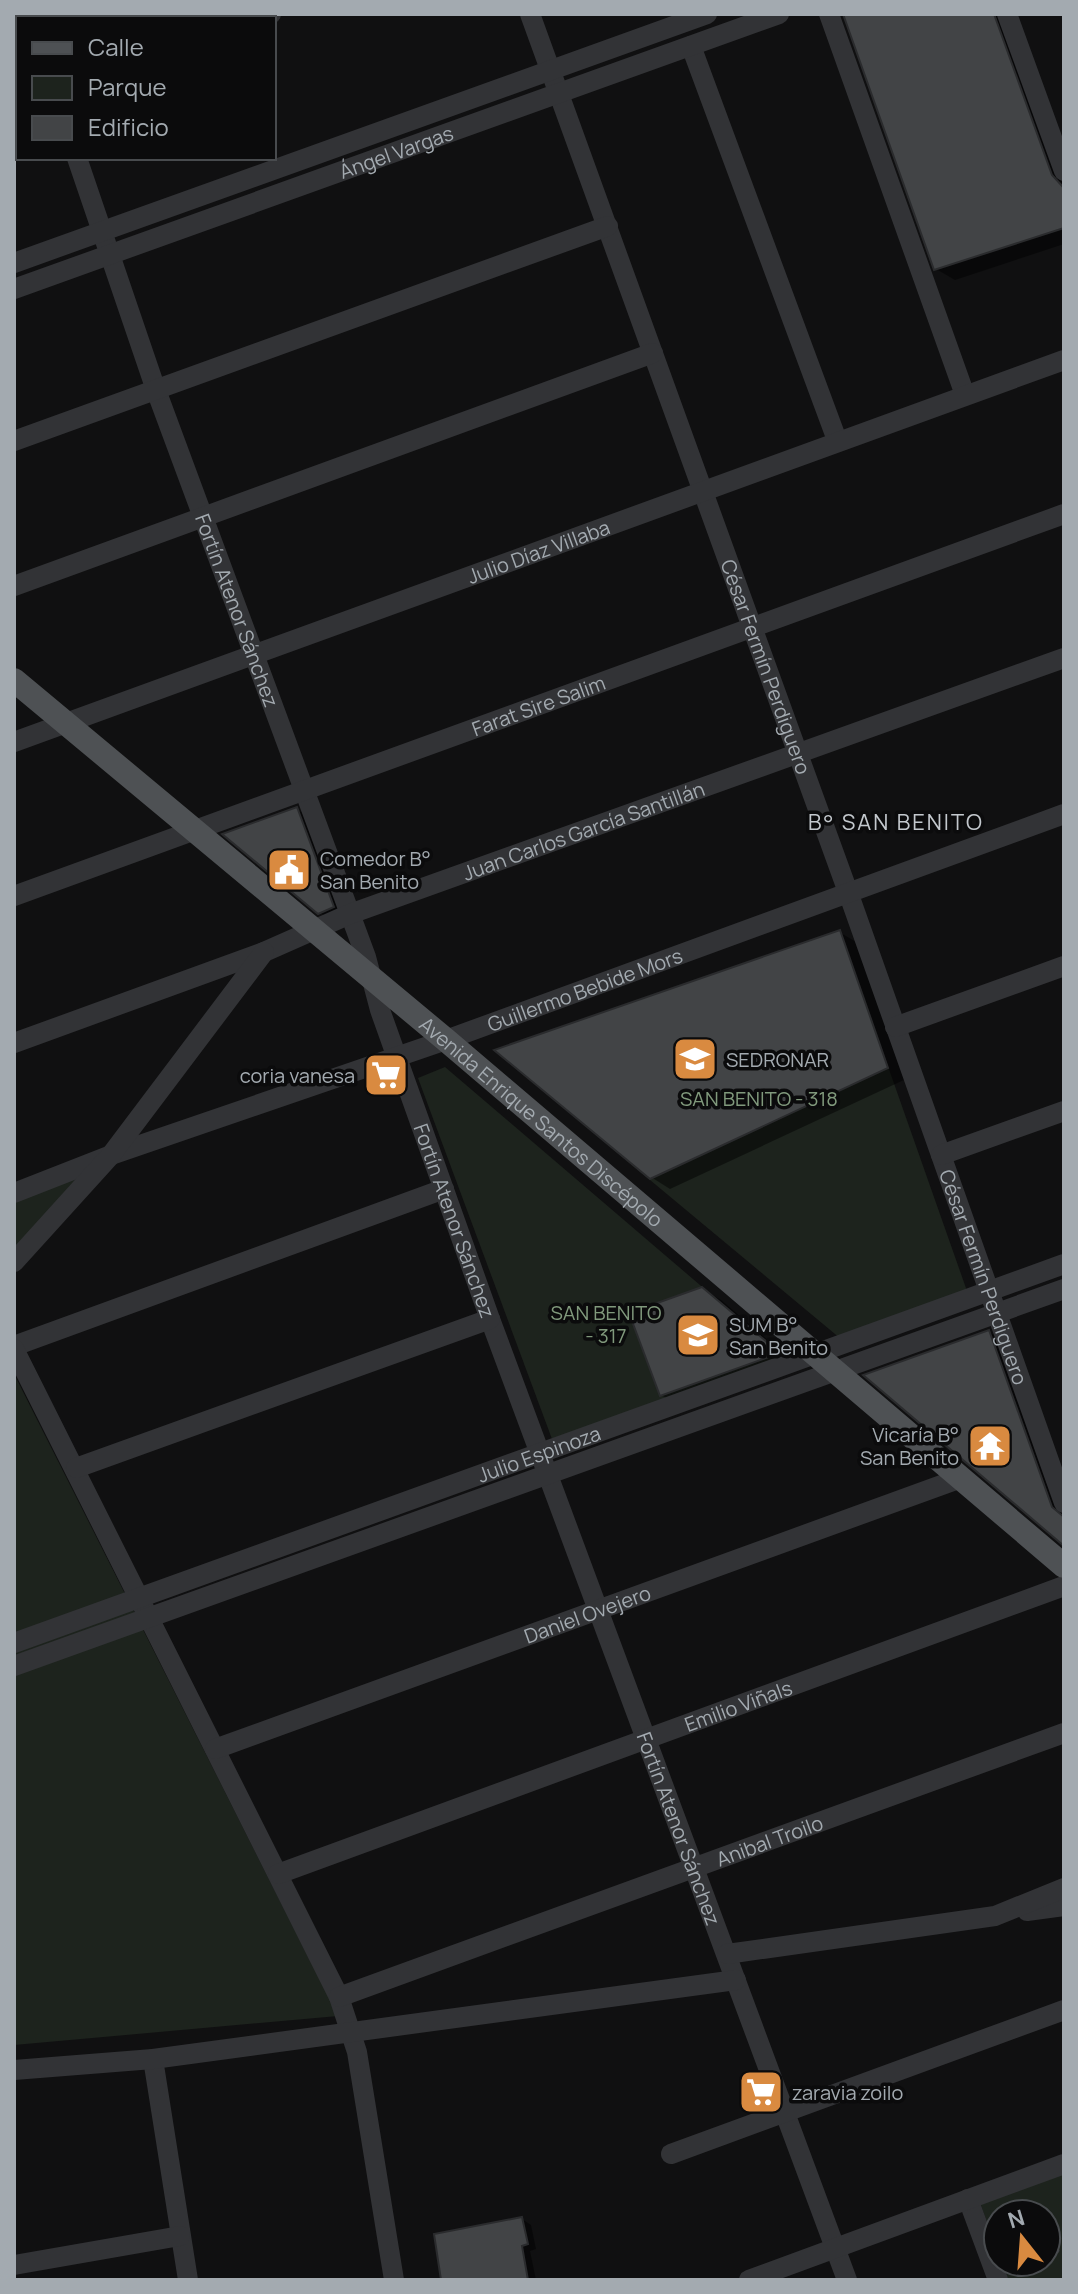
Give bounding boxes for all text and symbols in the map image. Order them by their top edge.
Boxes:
legend [16,16,276,160]
text: Calle [88,30,144,63]
text: Parque [88,70,166,103]
text: Edificio [88,110,169,143]
street label: Ángel Vargas [335,119,457,185]
street label: Fortín Atenor Sánchez [189,510,286,711]
street label: Julio Díaz Villaba [463,513,613,590]
street label: César Fermín Perdiguero [715,555,818,778]
street label: Farat Sire Salim [468,669,609,742]
street label: Juan Carlos García Santillán [459,775,708,886]
district label: B° SAN BENITO [808,807,984,837]
place label: Comedor B° San Benito [320,845,431,895]
public building icon: Comedor B° San Benito [265,846,313,894]
street label: Guillermo Bebide Mors [483,941,686,1037]
street label: Avenida Enrique Santos Discépolo [414,1010,669,1233]
school or university icon: SEDRONAR [671,1035,719,1083]
place label: SEDRONAR [726,1046,829,1073]
supermarket icon: coria vanesa [362,1051,410,1099]
place label: coria vanesa [240,1062,355,1089]
park label: SAN BENITO - 318 [680,1085,838,1112]
street label: Fortín Atenor Sánchez [408,1120,502,1321]
street label: César Fermín Perdiguero [934,1165,1035,1388]
park label: SAN BENITO - 317 [550,1299,662,1349]
school or university icon: SUM B° San Benito [674,1311,722,1359]
place label: SUM B° San Benito [729,1311,828,1361]
street label: Julio Espinoza [474,1419,604,1488]
place label: Vicaría B° San Benito [860,1421,959,1471]
temple icon: Vicaría B° San Benito [966,1422,1014,1470]
street label: Daniel Ovejero [520,1578,654,1649]
street label: Emilio Viñals [681,1673,796,1737]
street label: Fortín Atenor Sánchez [631,1728,727,1929]
street label: Anibal Troilo [712,1808,827,1872]
supermarket icon: zaravia zoilo [737,2068,785,2116]
place label: zaravia zoilo [792,2079,904,2106]
north arrow [982,2198,1062,2278]
text: N [1004,2202,1028,2236]

